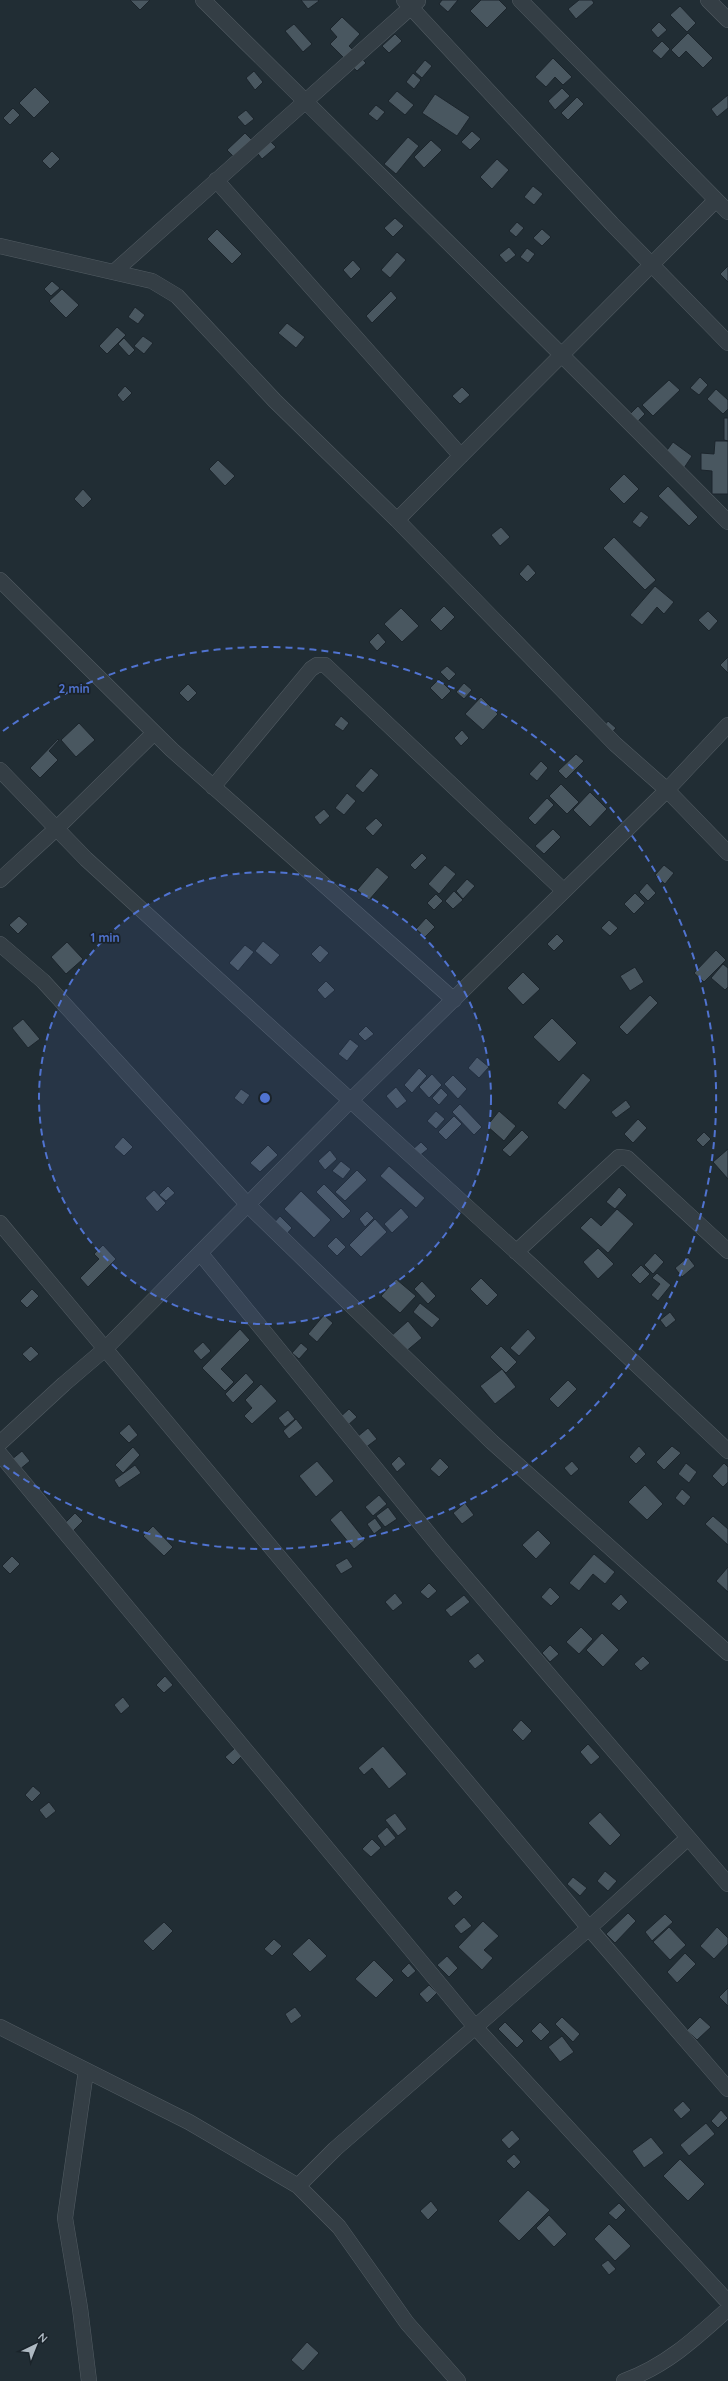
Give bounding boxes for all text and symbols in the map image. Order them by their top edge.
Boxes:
text: 2 min [58,681,90,696]
text: 1 min [90,930,120,945]
centre of rings [258,1091,272,1105]
north arrow [16,2325,56,2365]
text: N [35,2330,51,2346]

